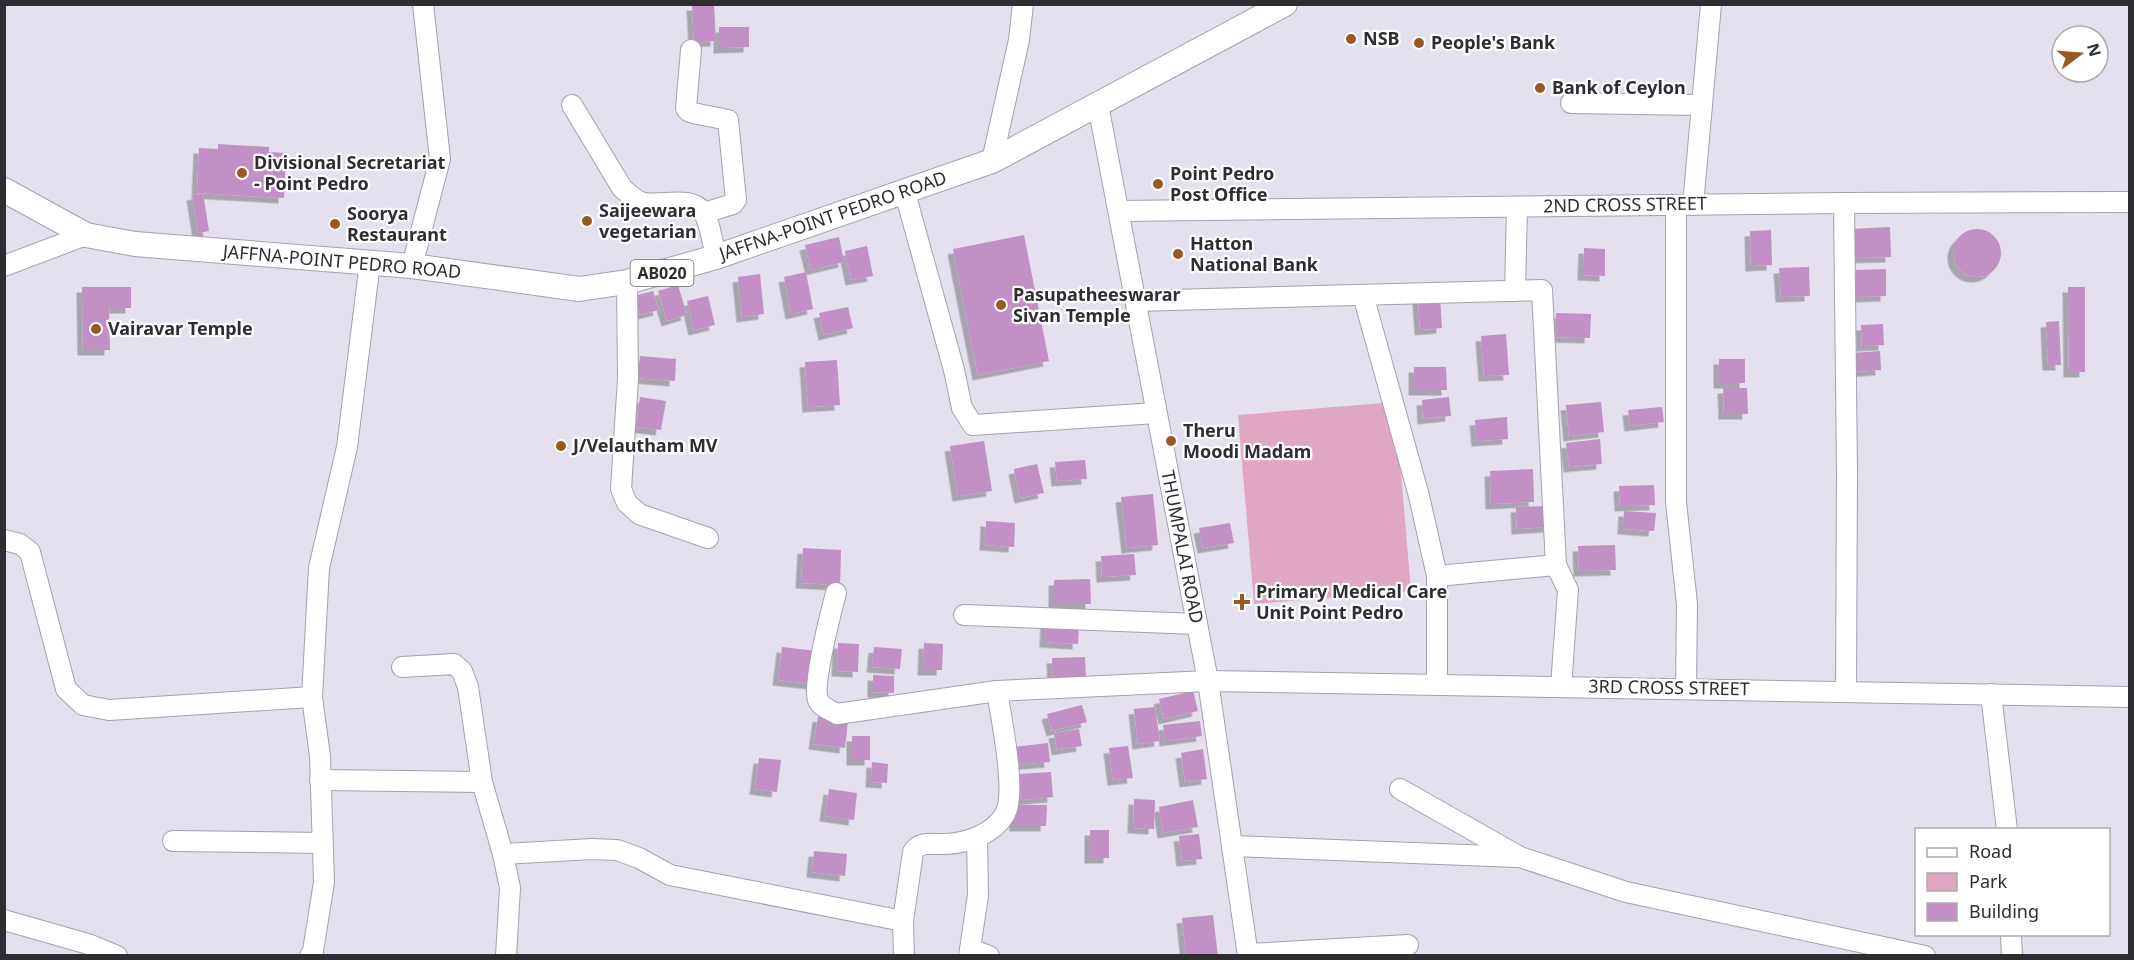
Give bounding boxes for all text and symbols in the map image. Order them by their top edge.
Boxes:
north arrow [2050,24,2110,84]
place label: NSB [1363,26,1400,50]
place label: People's Bank [1431,30,1556,54]
marker: NSB [1344,32,1358,46]
marker: People's Bank [1412,36,1426,50]
text: N [2082,41,2107,59]
place label: Bank of Ceylon [1552,75,1686,99]
marker: Bank of Ceylon [1533,81,1547,95]
place label: Divisional Secretariat - Point Pedro [254,150,446,195]
place label: Point Pedro Post Office [1170,161,1274,206]
street label: JAFFNA-POINT PEDRO ROAD [714,165,950,266]
marker: Divisional Secretariat - Point Pedro [235,166,249,180]
marker: Point Pedro Post Office [1151,177,1165,191]
street label: 2ND CROSS STREET [1543,191,1707,217]
place label: Saijeewara vegetarian [599,198,697,243]
place label: Soorya Restaurant [347,201,447,246]
marker: Saijeewara vegetarian [580,214,594,228]
marker: Soorya Restaurant [328,217,342,231]
place label: Hatton National Bank [1190,231,1319,276]
street label: JAFFNA-POINT PEDRO ROAD [220,238,462,283]
marker: Hatton National Bank [1171,247,1185,261]
road number: AB020 [630,260,694,286]
place label: Pasupatheeswarar Sivan Temple [1013,282,1181,327]
marker: Pasupatheeswarar Sivan Temple [994,298,1008,312]
place label: Vairavar Temple [108,316,253,340]
marker: Vairavar Temple [89,322,103,336]
place label: Theru Moodi Madam [1183,418,1311,463]
place label: J/Velautham MV [571,433,718,457]
marker: Theru Moodi Madam [1164,434,1178,448]
marker: J/Velautham MV [554,439,568,453]
street label: THUMPALAI ROAD [1156,468,1210,625]
place label: Primary Medical Care Unit Point Pedro [1256,579,1447,624]
marker: Primary Medical Care Unit Point Pedro [1233,593,1251,611]
street label: 3RD CROSS STREET [1588,674,1750,700]
legend [1915,828,2110,936]
text: Road [1969,839,2012,863]
text: Park [1969,869,2007,893]
text: Building [1969,899,2039,923]

